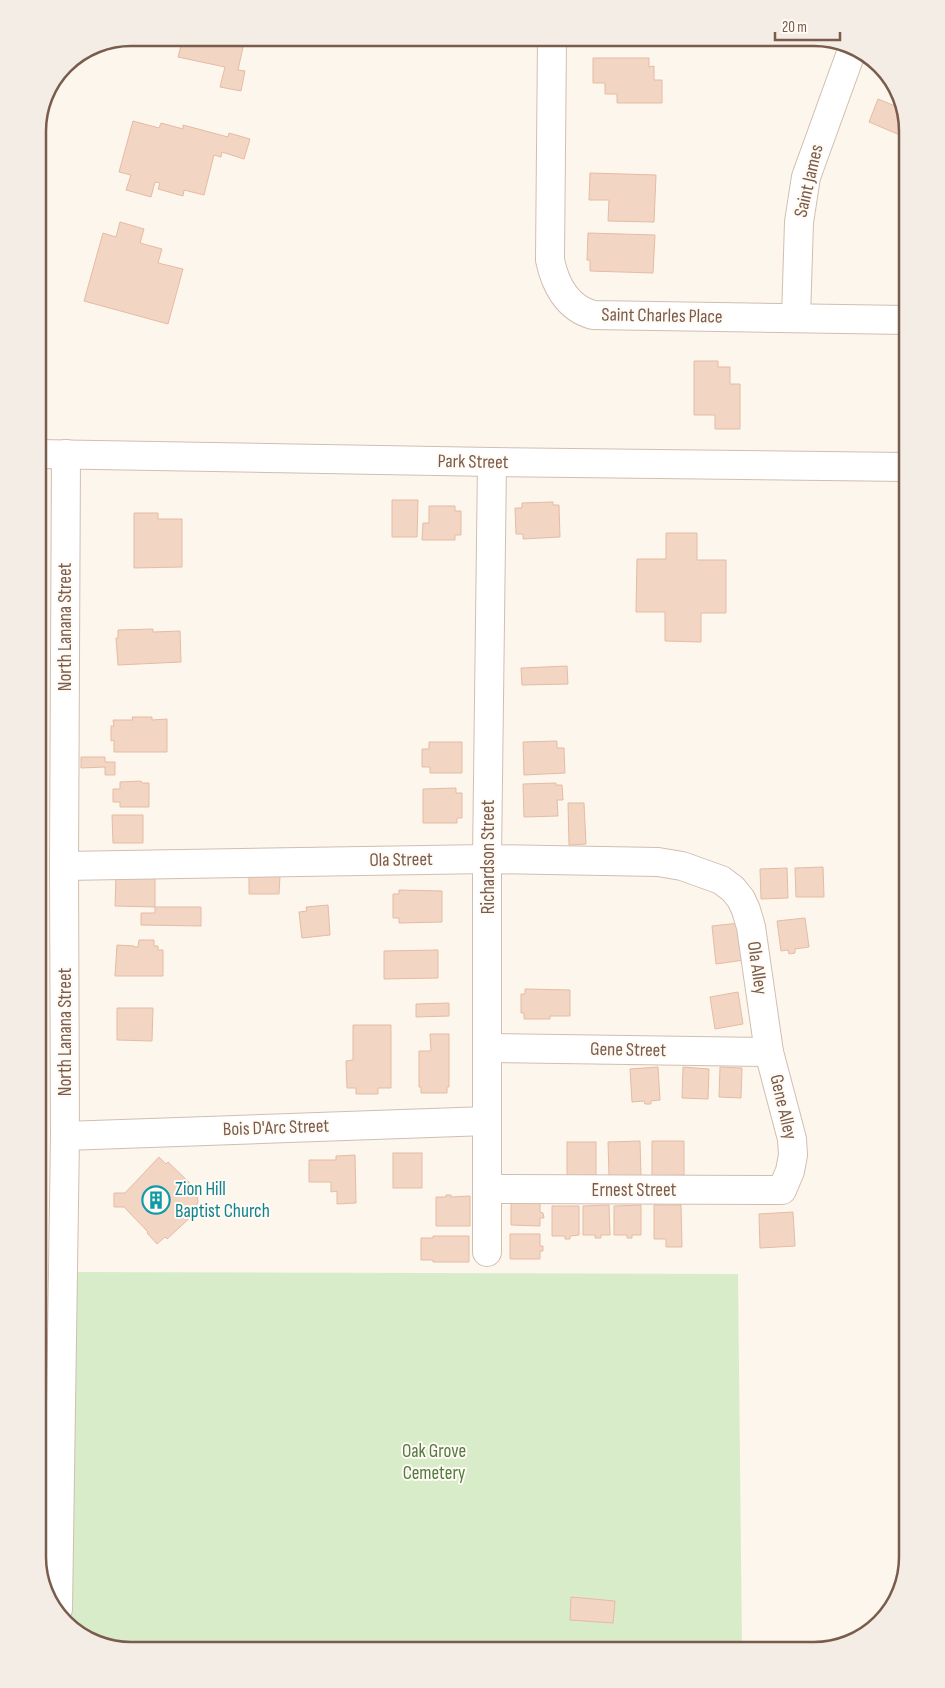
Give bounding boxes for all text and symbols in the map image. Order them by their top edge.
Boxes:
scale bar [775,10,840,42]
text: 20 m [782,18,807,37]
street label: Saint James [789,142,829,220]
street label: Saint Charles Place [601,303,723,329]
street label: Park Street [437,450,509,474]
street label: North Lanana Street [54,563,77,691]
street label: Richardson Street [477,800,500,914]
street label: Ola Street [369,848,433,872]
street label: Ola Alley [742,940,772,997]
street label: North Lanana Street [54,968,77,1096]
street label: Gene Street [590,1038,666,1062]
street label: Gene Alley [764,1072,802,1143]
street label: Bois D'Arc Street [222,1115,330,1141]
place label: Zion Hill Baptist Church [175,1178,270,1223]
street label: Ernest Street [592,1179,677,1202]
building icon: Zion Hill Baptist Church [141,1185,171,1215]
park label: Oak Grove Cemetery [402,1440,466,1485]

